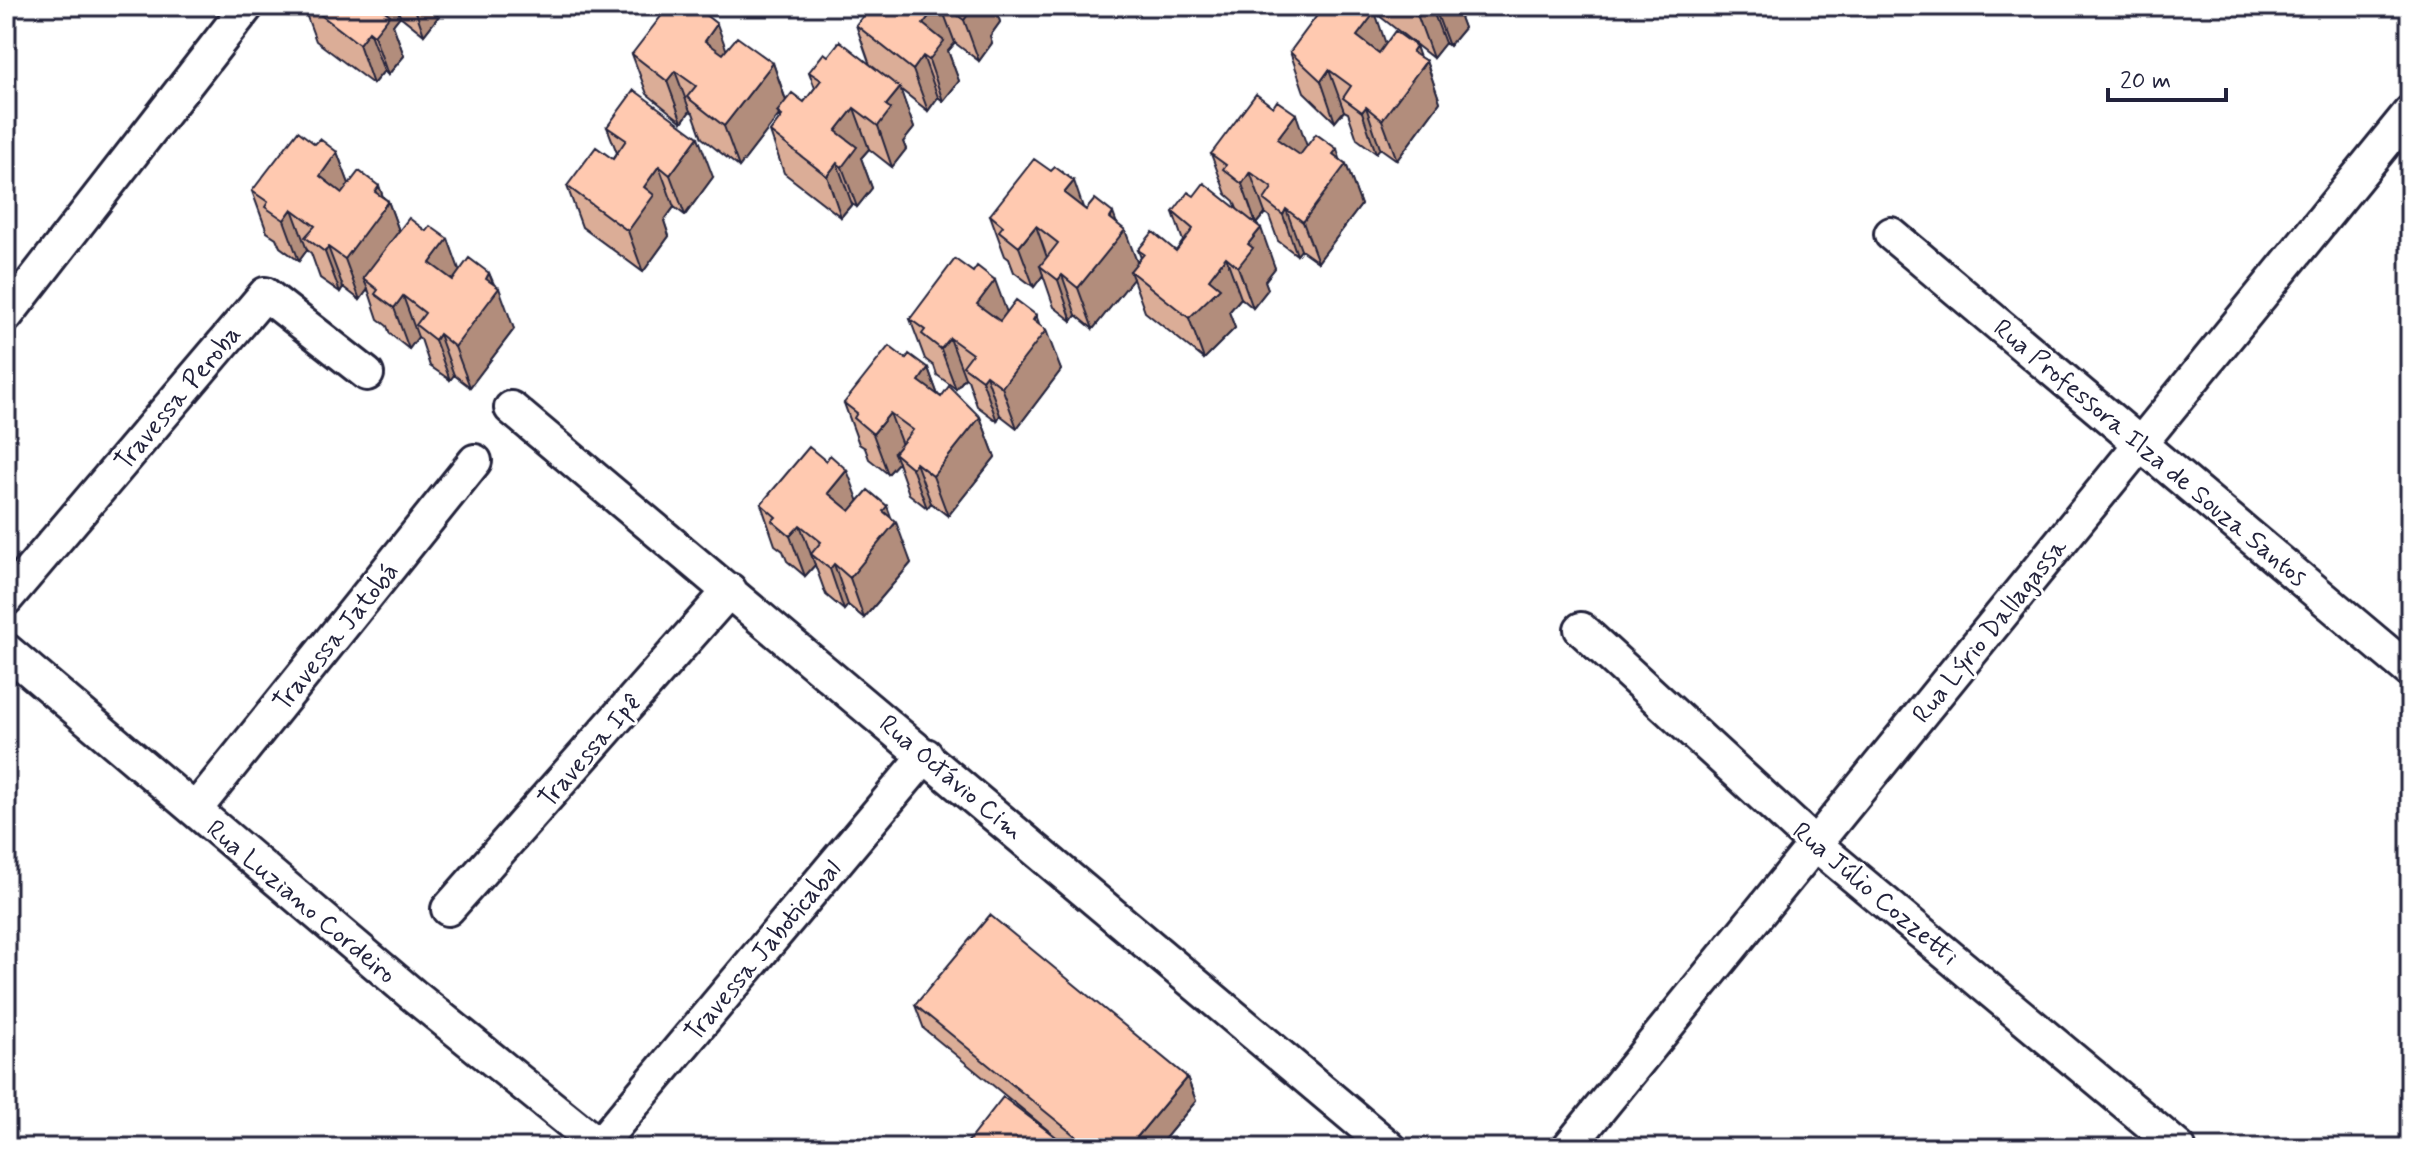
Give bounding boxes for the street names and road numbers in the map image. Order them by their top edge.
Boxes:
street label: Rua Professora Ilza de Souza Santos [1986,312,2314,595]
street label: Travessa Peroba [108,319,249,478]
street label: Rua Lýrio Dallagassa [1905,531,2076,731]
street label: Travessa Jatobá [266,556,407,719]
street label: Travessa Ipê [531,687,650,816]
street label: Rua Octávio Cim [871,708,1030,849]
street label: Rua Luziano Cordeiro [199,813,403,992]
street label: Rua Júlio Cozzetti [1785,815,1965,974]
street label: Travessa Jaboticabal [677,853,850,1049]

